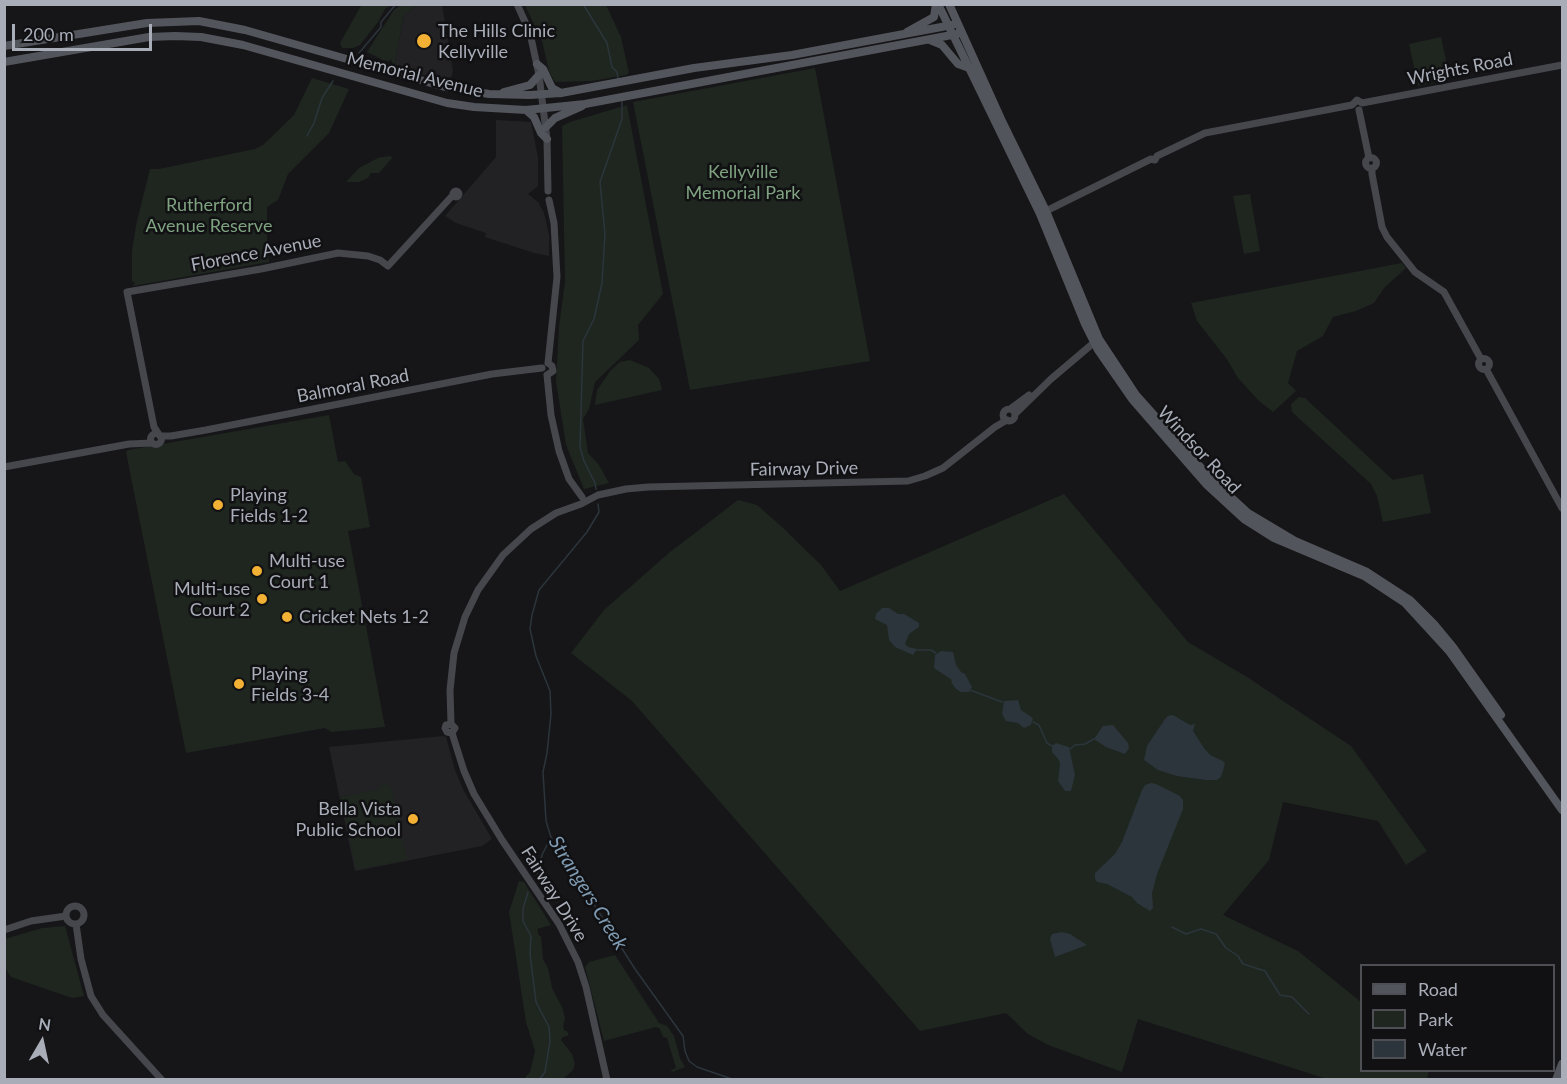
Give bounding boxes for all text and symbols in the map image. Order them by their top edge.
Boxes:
scale bar [15,12,154,50]
place label: The Hills Clinic Kellyville [438,20,555,63]
text: 200 m [23,23,74,45]
marker: The Hills Clinic Kellyville [415,32,433,50]
street label: Memorial Avenue [345,48,485,102]
street label: Wrights Road [1406,48,1514,90]
park label: Kellyville Memorial Park [686,161,800,204]
park label: Rutherford Avenue Reserve [146,194,272,236]
street label: Florence Avenue [189,230,323,276]
street label: Balmoral Road [295,365,411,407]
street label: Windsor Road [1153,402,1245,498]
street label: Fairway Drive [750,457,858,481]
place label: Playing Fields 1-2 [230,484,308,526]
marker: Playing Fields 1-2 [211,498,225,512]
place label: Multi-use Court 1 [269,550,345,592]
marker: Multi-use Court 1 [250,564,264,578]
place label: Multi-use Court 2 [174,578,250,620]
marker: Multi-use Court 2 [255,592,269,606]
place label: Cricket Nets 1-2 [299,606,429,628]
marker: Cricket Nets 1-2 [280,610,294,624]
place label: Playing Fields 3-4 [251,663,329,706]
marker: Playing Fields 3-4 [232,677,246,691]
place label: Bella Vista Public School [295,798,401,840]
marker: Bella Vista Public School [406,812,420,826]
water label: Strangers Creek [543,832,633,954]
street label: Fairway Drive [516,842,592,946]
legend [1360,964,1555,1072]
text: Road [1418,978,1458,1000]
text: Park [1418,1008,1453,1030]
north arrow [12,1012,72,1072]
text: N [37,1013,52,1034]
text: Water [1418,1038,1467,1060]

